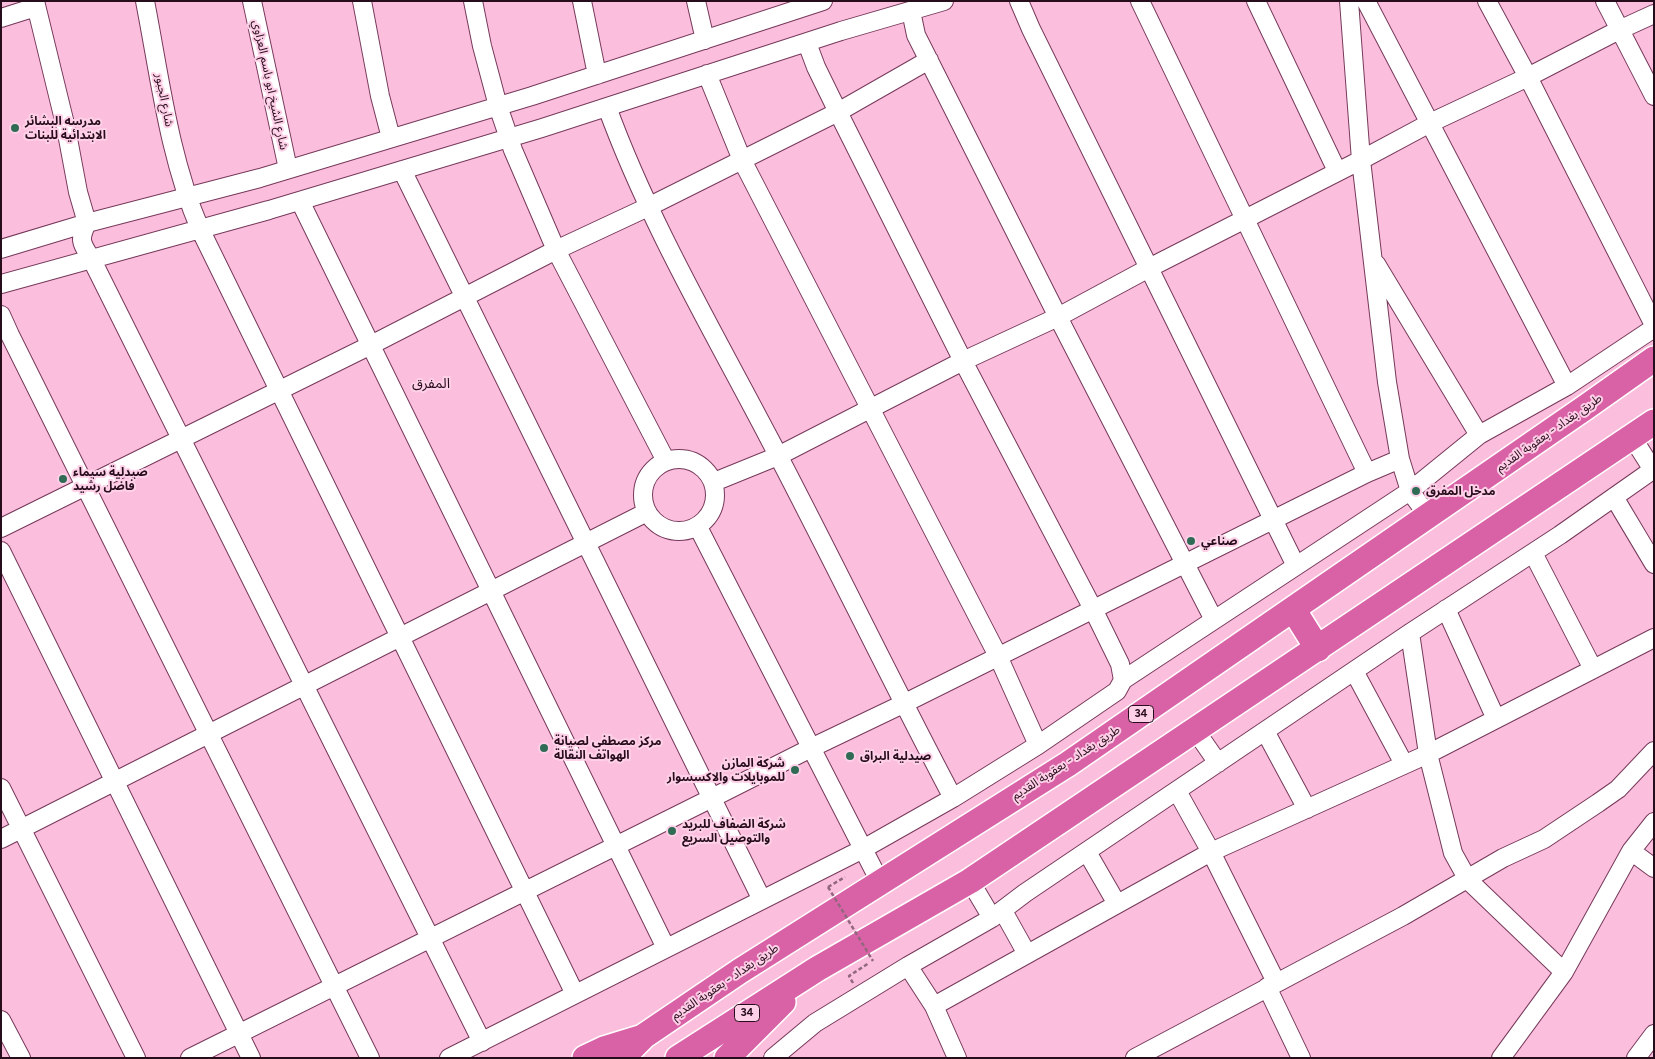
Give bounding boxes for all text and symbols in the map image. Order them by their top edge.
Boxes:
street label: شارع الشيخ ابو باسم العزاوي [249,19,291,151]
street label: شارع الجبور [152,72,176,128]
place label: مدرسه البشائر الابتدائية للبنات [25,114,106,142]
marker: مدرسه البشائر الابتدائية للبنات [9,122,21,134]
district label: المفرق [412,376,450,392]
street label: طريق بغداد - بعقوبة القديم [1493,391,1605,475]
place label: صيدلية سيماء فاضل رشيد [73,465,148,493]
marker: صيدلية سيماء فاضل رشيد [57,473,69,485]
place label: مدخل المفرق [1426,484,1495,498]
marker: مدخل المفرق [1410,485,1422,497]
place label: صناعي [1201,534,1237,548]
marker: صناعي [1185,535,1197,547]
road number: 34 [1128,706,1154,722]
street label: طريق بغداد - بعقوبة القديم [1009,723,1123,803]
place label: مركز مصطفى لصيانة الهواتف النقالة [554,734,661,762]
marker: مركز مصطفى لصيانة الهواتف النقالة [538,742,550,754]
place label: صيدلية البراق [860,749,931,763]
marker: صيدلية البراق [844,750,856,762]
place label: شركة المازن للموبايلات والاكسسوار [667,756,785,784]
marker: شركة المازن للموبايلات والاكسسوار [789,764,801,776]
place label: شركة الضفاف للبريد والتوصيل السريع [682,817,786,845]
marker: شركة الضفاف للبريد والتوصيل السريع [666,825,678,837]
street label: طريق بغداد - بعقوبة القديم [669,941,781,1023]
road number: 34 [734,1004,760,1021]

